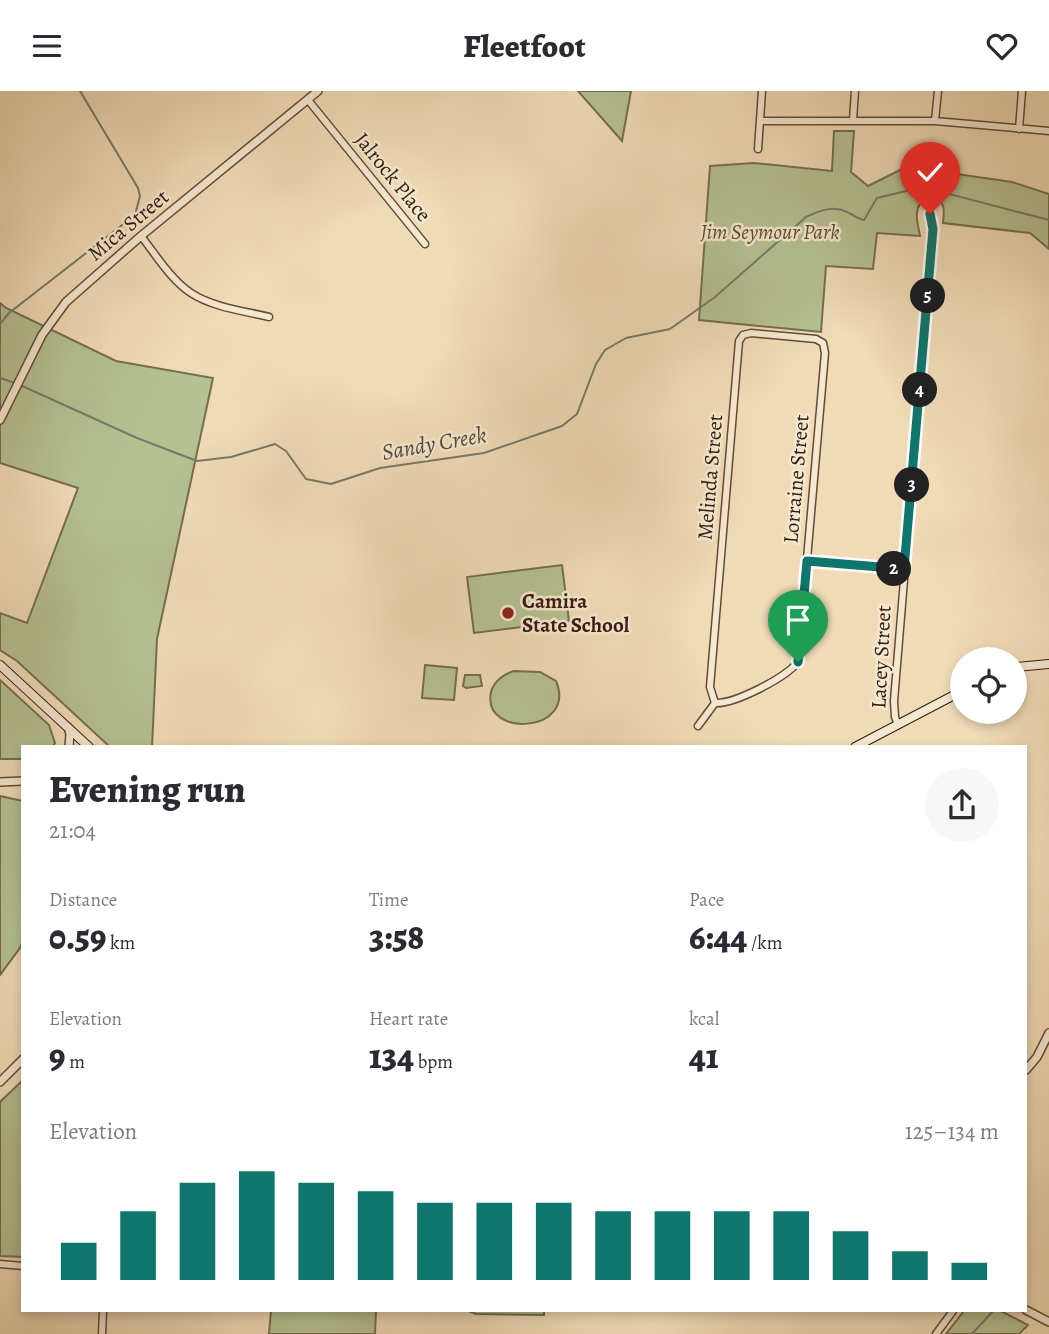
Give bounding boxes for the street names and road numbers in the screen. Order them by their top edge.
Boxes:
street label: Jalrock Place [348,126,438,228]
street label: Mica Street [82,183,175,267]
street label: Melinda Street [691,413,729,541]
street label: Lorraine Street [776,413,816,545]
street label: Lacey Street [864,604,898,709]

